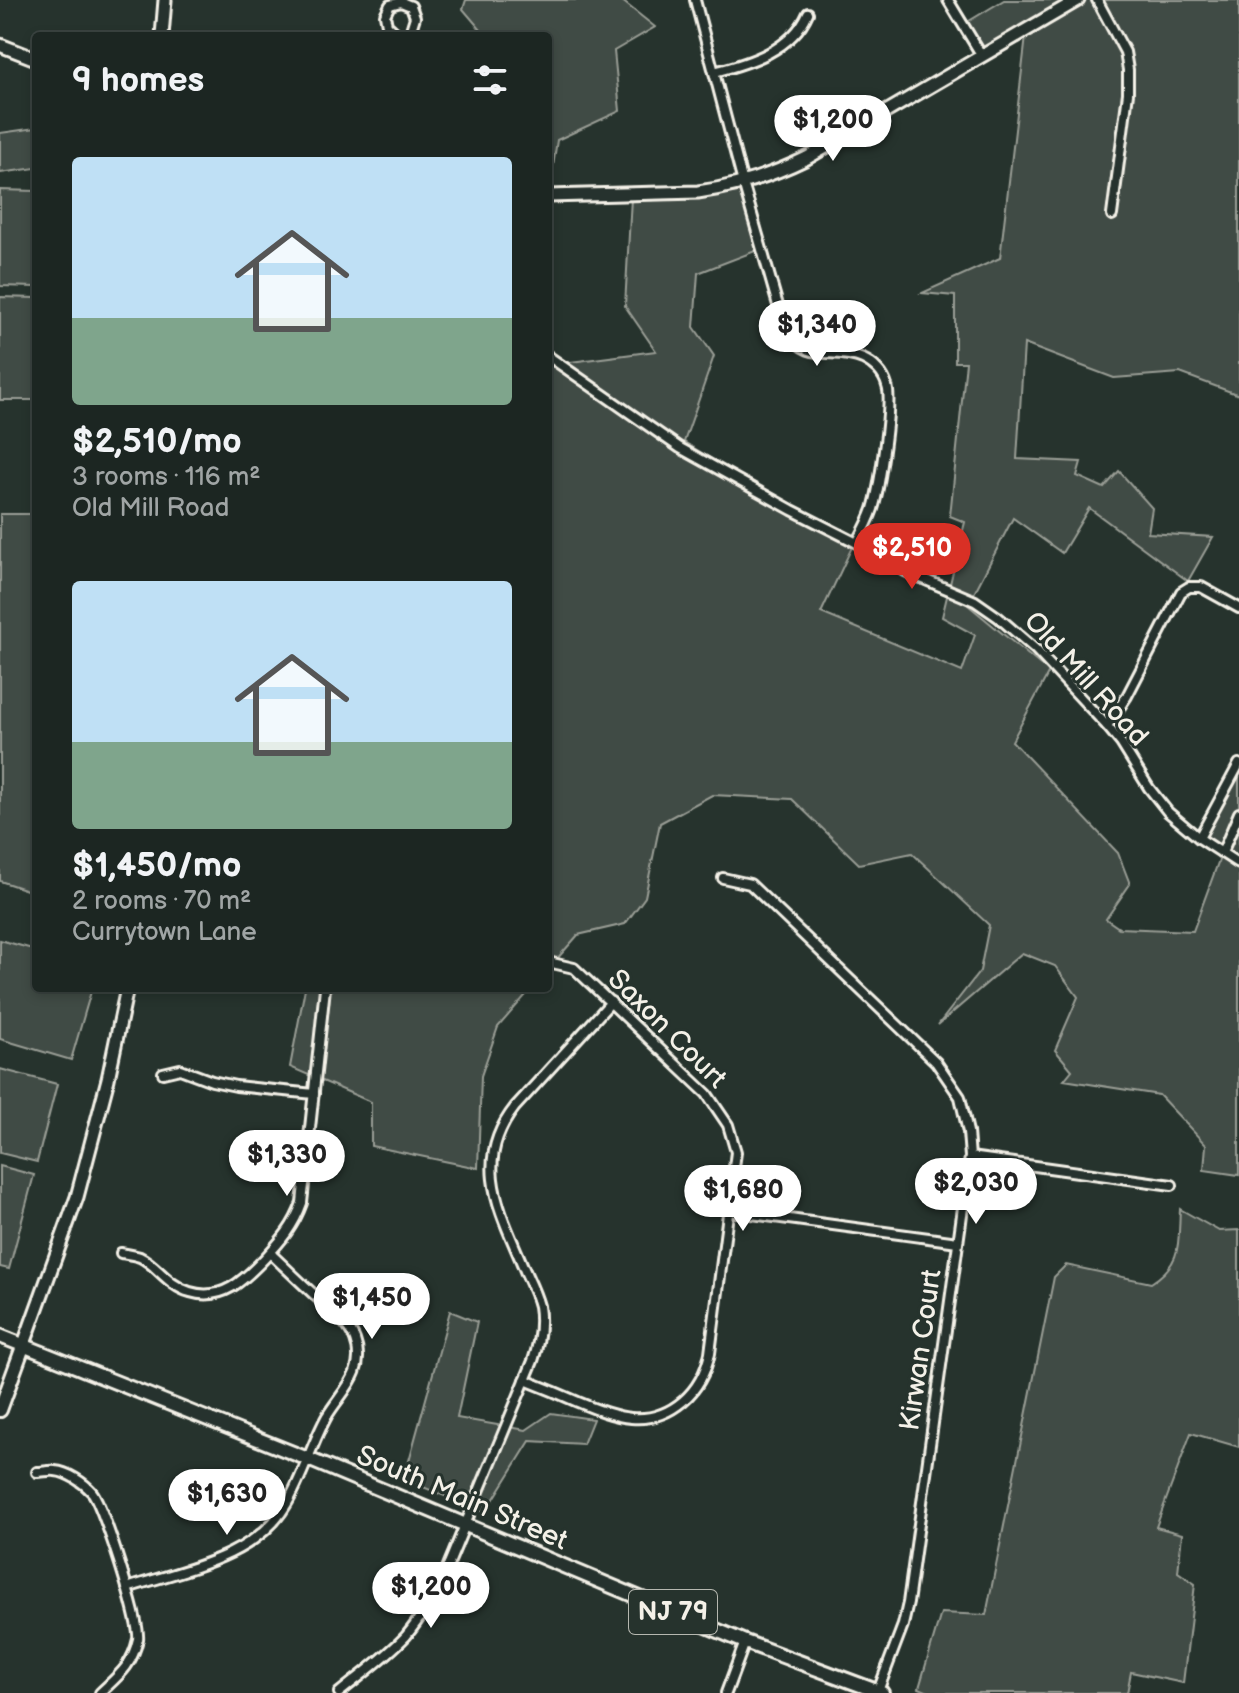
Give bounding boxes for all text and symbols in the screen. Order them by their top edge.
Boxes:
icon: filters [468,58,512,102]
text: 9 homes [72,60,204,101]
pin: $1,200 [768,95,898,163]
text: $1,200 [792,105,874,136]
icon: home [220,209,364,353]
pin: $1,340 [752,300,882,368]
text: $1,340 [777,310,857,341]
text: $2,510/mo [72,421,242,462]
text: 3 rooms · 116 m² [72,462,261,493]
text: Old Mill Road [72,493,229,524]
pin: $2,510 [847,523,977,591]
text: $2,510 [872,533,952,564]
street label: Old Mill Road [1017,605,1155,753]
icon: home [220,633,364,777]
text: $1,450/mo [72,845,241,886]
text: 2 rooms · 70 m² [72,886,251,917]
text: Currytown Lane [72,917,257,948]
street label: Saxon Court [601,963,734,1096]
pin: $1,330 [222,1130,352,1198]
text: $1,330 [247,1140,327,1171]
pin: $2,030 [911,1158,1041,1226]
pin: $1,680 [678,1165,808,1233]
text: $2,030 [933,1168,1019,1199]
text: $1,680 [702,1175,784,1206]
street label: Kirwan Court [893,1267,949,1433]
pin: $1,450 [307,1273,437,1341]
text: $1,450 [332,1283,412,1314]
street label: South Main Street [352,1439,573,1558]
pin: $1,630 [162,1469,292,1537]
text: $1,630 [187,1479,268,1510]
pin: $1,200 [366,1562,496,1630]
text: $1,200 [390,1572,472,1603]
road number: NJ 79 [629,1590,717,1634]

